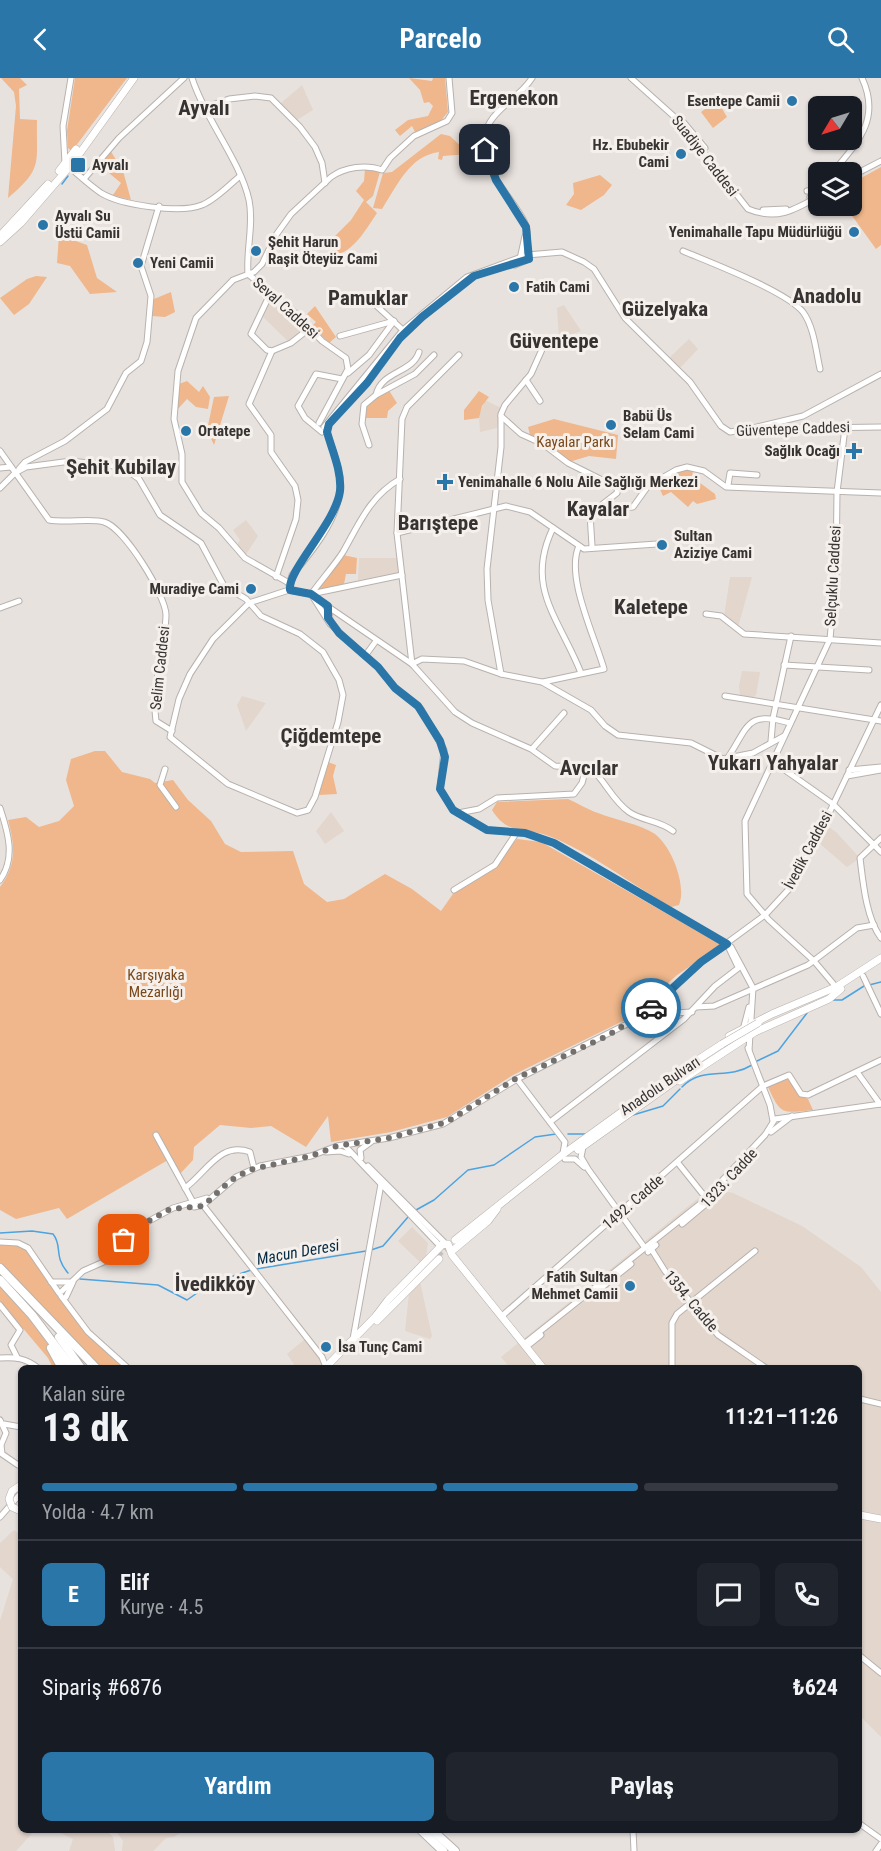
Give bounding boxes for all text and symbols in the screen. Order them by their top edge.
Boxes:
icon: back [24,23,57,56]
text: Parcelo [399,23,482,55]
icon: search [824,23,857,56]
district label: Ergenekon [470,86,558,110]
place label: Esentepe Camii [687,92,780,110]
marker: Esentepe Camii [785,94,799,108]
district label: Ayvalı [178,96,230,120]
north arrow [808,96,862,150]
map controls [808,96,862,216]
street label: Suadiye Caddesi [668,112,742,200]
pin [459,124,510,175]
icon: home [468,133,501,166]
place label: Hz. Ebubekir Cami [593,136,669,171]
marker: Hz. Ebubekir Cami [674,147,688,161]
marker: Ayvalı [69,156,87,174]
place label: Ayvalı [92,156,129,174]
button: layers [808,162,862,216]
place label: Ayvalı Su Üstü Camii [55,207,120,242]
marker: Ayvalı Su Üstü Camii [36,218,50,232]
place label: Yenimahalle Tapu Müdürlüğü [669,223,842,241]
marker: Yenimahalle Tapu Müdürlüğü [847,225,861,239]
place label: Şehit Harun Raşit Öteyüz Cami [268,233,378,268]
marker: Şehit Harun Raşit Öteyüz Cami [249,244,263,258]
place label: Yeni Camii [150,254,214,272]
marker: Yeni Camii [131,256,145,270]
street label: Seval Caddesi [249,274,323,342]
place label: Fatih Cami [526,278,590,296]
marker: Fatih Cami [507,280,521,294]
district label: Anadolu [793,284,861,308]
district label: Pamuklar [328,286,408,310]
district label: Güzelyaka [622,297,708,321]
district label: Güventepe [509,329,599,353]
place label: Babü Üs Selam Cami [623,407,694,442]
marker: Babü Üs Selam Cami [604,418,618,432]
street label: Güventepe Caddesi [736,418,850,440]
place label: Ortatepe [198,422,250,440]
marker: Ortatepe [179,424,193,438]
park label: Kayalar Parkı [536,433,614,451]
place label: Sağlık Ocağı [764,442,840,460]
marker: Sağlık Ocağı [845,442,863,460]
district label: Şehit Kubilay [66,455,177,479]
marker: Yenimahalle 6 Nolu Aile Sağlığı Merkezi [436,473,454,491]
place label: Yenimahalle 6 Nolu Aile Sağlığı Merkezi [458,473,698,491]
district label: Kayalar [567,497,629,521]
district label: Barıştepe [398,511,478,535]
street label: Selçuklu Caddesi [821,525,845,627]
place label: Sultan Aziziye Cami [674,527,752,562]
marker: Sultan Aziziye Cami [655,538,669,552]
place label: Muradiye Cami [149,580,239,598]
marker: Muradiye Cami [244,582,258,596]
district label: Kaletepe [614,595,688,619]
street label: Selim Caddesi [147,625,173,711]
district label: Çiğdemtepe [281,724,381,748]
district label: Yukarı Yahyalar [708,751,838,775]
district label: Avcılar [560,756,618,780]
street label: İvedik Caddesi [780,808,836,892]
park label: Karşıyaka Mezarlığı [127,966,185,1001]
courier [621,978,681,1038]
icon: car [635,992,668,1025]
street label: Anadolu Bulvarı [617,1053,703,1119]
street label: 1323. Cadde [697,1145,761,1211]
street label: 1492. Cadde [599,1171,667,1233]
pin [98,1214,149,1265]
icon: bag [107,1223,140,1256]
water label: Macun Deresi [255,1235,341,1269]
street label: 1354. Cadde [660,1267,722,1335]
place label: Fatih Sultan Mehmet Camii [531,1268,618,1303]
district label: İvedikköy [175,1272,256,1296]
marker: Fatih Sultan Mehmet Camii [623,1279,637,1293]
place label: İsa Tunç Cami [338,1338,422,1356]
marker: İsa Tunç Cami [319,1340,333,1354]
text: Kalan süre [42,1382,125,1406]
text: 11:21–11:26 [725,1404,838,1429]
text: 13 dk [42,1405,128,1451]
text: Yolda · 4.7 km [42,1500,154,1524]
button: chat [697,1563,760,1626]
button: phone [775,1563,838,1626]
text: Elif [120,1570,149,1595]
text: E [68,1582,79,1607]
text: Kurye · 4.5 [120,1595,203,1619]
text: Sipariş #6876 [42,1675,162,1700]
text: ₺624 [793,1675,838,1700]
button: Yardım [42,1752,434,1821]
button: Paylaş [446,1752,838,1821]

